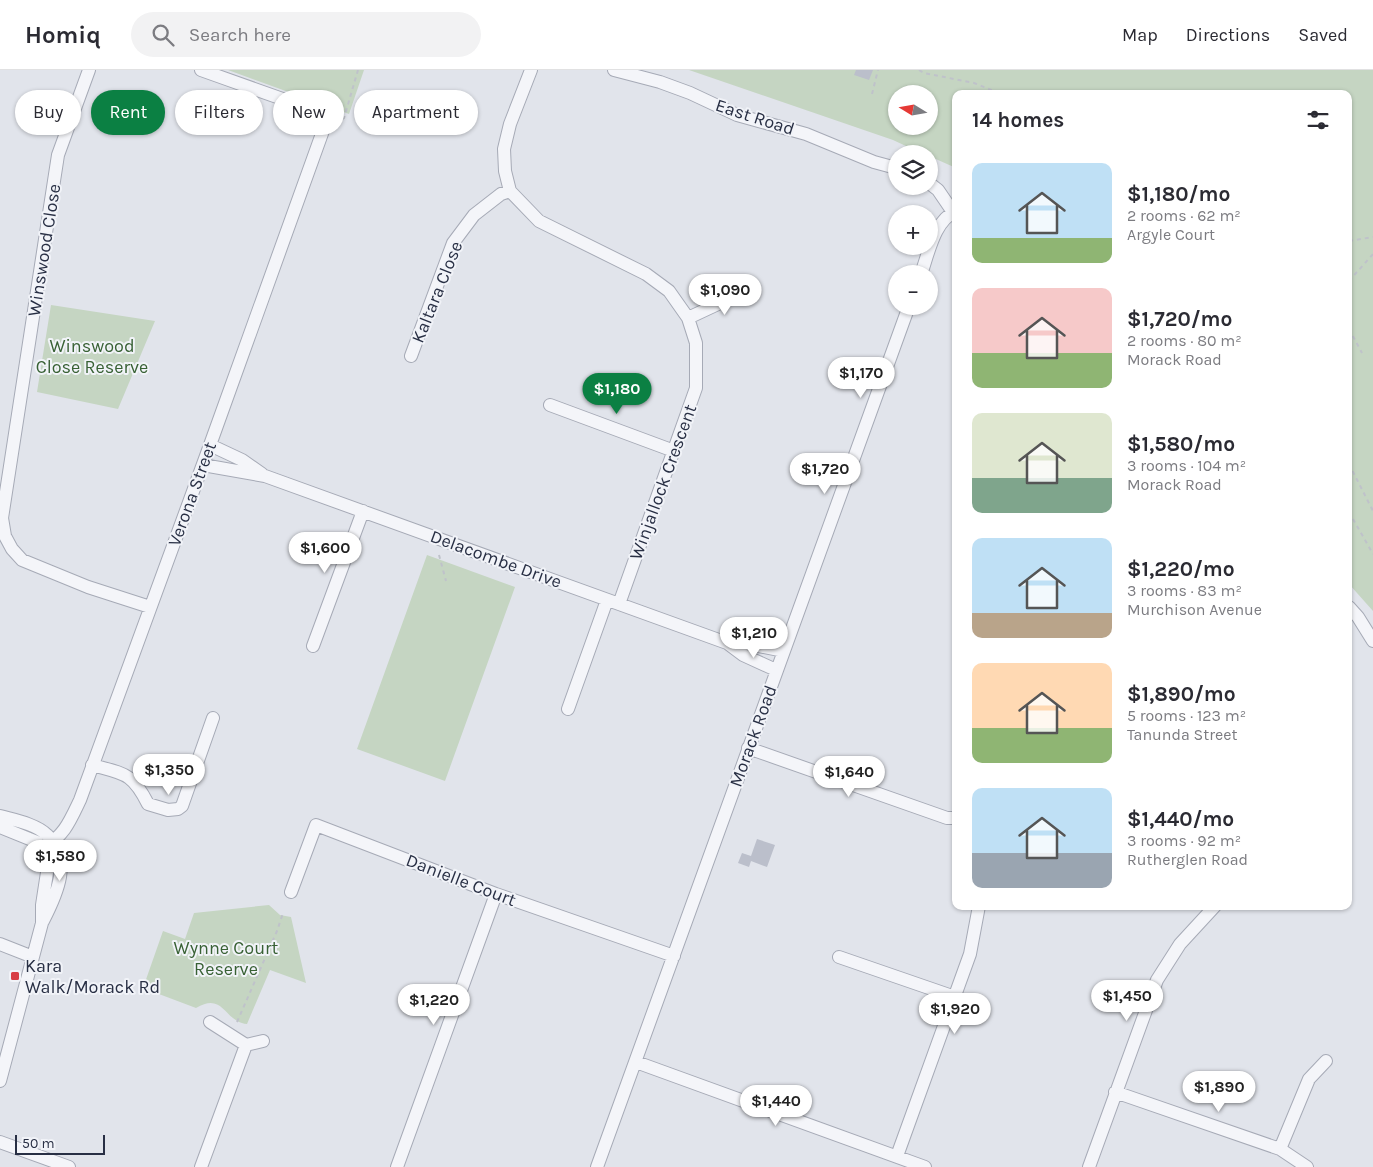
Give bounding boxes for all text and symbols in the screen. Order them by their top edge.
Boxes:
search box [131,12,481,57]
text: Homiq [25,21,101,49]
icon: search [149,21,177,49]
text: Search here [189,24,291,46]
text: Map [1122,24,1158,46]
text: Directions [1186,24,1270,46]
text: Saved [1298,24,1348,46]
north arrow [888,85,938,135]
map controls [888,85,938,315]
chip: Buy [15,90,81,135]
chip: Rent [91,90,165,135]
chip: Filters [175,90,263,135]
chip: New [273,90,344,135]
chip: Apartment [354,90,478,135]
street label: East Road [713,94,797,140]
icon: filters [1304,106,1332,134]
text: 14 homes [972,108,1064,132]
button: layers [888,145,938,195]
street label: Winswood Close [23,182,65,318]
text: $1,180/mo [1127,182,1230,206]
icon: home [1012,183,1072,243]
button: + [888,205,938,255]
text: 2 rooms · 62 m² [1127,206,1241,225]
text: Argyle Court [1127,225,1215,244]
street label: Kaltara Close [407,238,467,346]
button: − [888,265,938,315]
pin: $1,090 [684,274,766,316]
text: $1,090 [700,280,750,299]
text: $1,720/mo [1127,307,1232,331]
icon: home [1012,308,1072,368]
text: 2 rooms · 80 m² [1127,331,1242,350]
park label: Winswood Close Reserve [36,335,148,378]
text: Morack Road [1127,350,1222,369]
pin: $1,170 [820,356,902,399]
text: $1,170 [839,363,883,382]
pin: $1,180 [576,372,658,415]
text: $1,180 [594,379,640,398]
street label: Winjallock Crescent [625,401,701,563]
text: $1,580/mo [1127,432,1235,456]
icon: home [1012,433,1072,493]
street label: Verona Street [163,439,221,549]
pin: $1,720 [784,452,866,495]
text: 3 rooms · 104 m² [1127,456,1246,475]
text: $1,720 [801,459,849,478]
text: Morack Road [1127,475,1222,494]
street label: Delacombe Drive [427,525,565,593]
pin: $1,600 [284,532,366,574]
text: $1,600 [300,538,350,557]
text: $1,220/mo [1127,557,1235,581]
icon: home [1012,558,1072,618]
text: 3 rooms · 83 m² [1127,581,1242,600]
text: Murchison Avenue [1127,600,1262,619]
pin: $1,210 [713,616,795,659]
text: $1,210 [731,623,777,642]
street label: Morack Road [724,682,782,790]
text: $1,890/mo [1127,682,1236,706]
icon: home [1012,683,1072,743]
text: 5 rooms · 123 m² [1127,706,1246,725]
text: Tanunda Street [1127,725,1237,744]
pin: $1,350 [128,754,210,796]
pin: $1,640 [808,756,890,798]
text: $1,350 [144,760,194,779]
text: $1,640 [824,762,874,781]
text: $1,440/mo [1127,807,1234,831]
icon: home [1012,808,1072,868]
text: 3 rooms · 92 m² [1127,831,1241,850]
pin: $1,580 [19,840,101,882]
text: $1,580 [35,846,85,865]
street label: Danielle Court [403,849,519,911]
text: Rutherglen Road [1127,850,1248,869]
park label: Wynne Court Reserve [174,937,279,980]
place label: Kara Walk/Morack Rd [25,955,160,998]
marker: Kara Walk/Morack Rd [9,970,21,982]
pin: $1,450 [1086,980,1168,1022]
pin: $1,220 [393,984,475,1026]
text: $1,450 [1102,986,1152,1005]
text: $1,220 [409,990,459,1009]
pin: $1,920 [914,992,996,1035]
text: $1,920 [930,999,980,1018]
pin: $1,890 [1178,1070,1260,1113]
text: $1,890 [1194,1077,1245,1096]
pin: $1,440 [735,1084,817,1127]
text: $1,440 [751,1091,801,1110]
scale bar [15,1132,105,1155]
text: 50 m [22,1135,55,1152]

